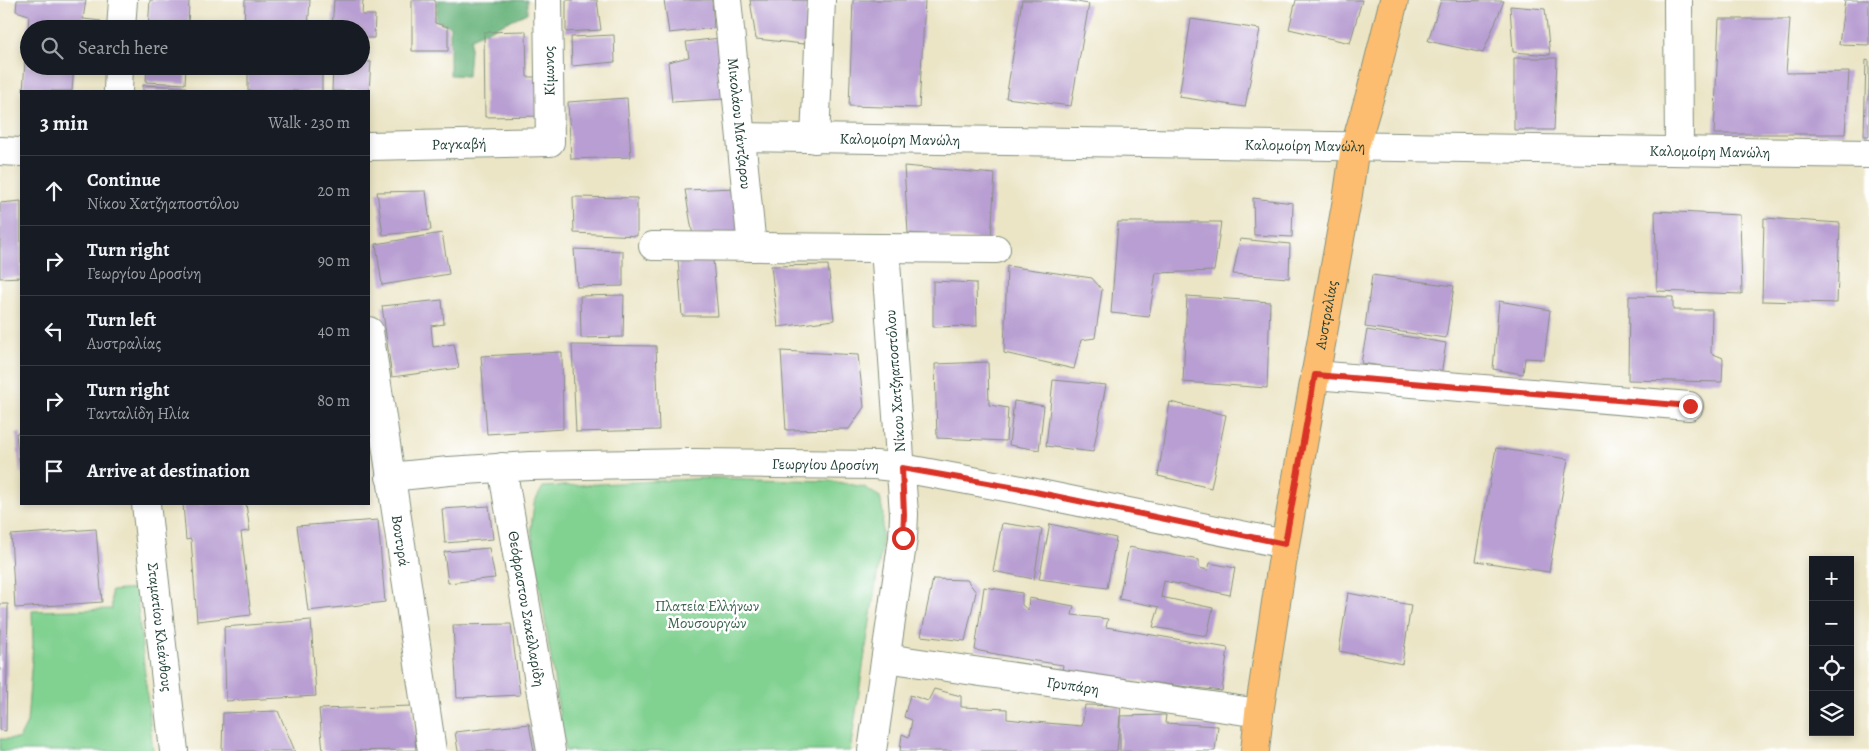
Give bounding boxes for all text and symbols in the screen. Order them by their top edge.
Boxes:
search box [20,20,370,75]
icon: search [38,34,66,62]
text: Search here [78,35,168,61]
street label: Κίμωνος [539,46,559,96]
street label: Μικολάου Μάντζαρου [723,57,756,190]
text: 3 min [40,109,88,137]
text: Walk · 230 m [268,112,350,134]
street label: Καλομοίρη Μανώλη [839,128,961,150]
street label: Ραγκαβή [431,133,487,155]
street label: Καλομοίρη Μανώλη [1244,135,1366,156]
street label: Καλομοίρη Μανώλη [1649,141,1770,163]
text: Continue [87,167,161,193]
icon: ahead [40,177,68,205]
text: 20 m [317,180,350,202]
text: Νίκου Χατζηαποστόλου [87,193,239,215]
text: Turn right [87,237,169,263]
icon: right [40,247,68,275]
text: 90 m [318,250,350,272]
text: Γεωργίου Δροσίνη [87,263,201,285]
street label: Αυστραλίας [1310,279,1342,352]
text: Turn left [87,307,156,333]
street label: Νίκου Χατζηαποστόλου [880,309,910,453]
icon: left [40,317,68,345]
text: 40 m [318,320,350,342]
text: Αυστραλίας [87,333,161,355]
text: Turn right [87,377,169,403]
icon: right [40,387,68,415]
text: 80 m [317,390,350,412]
route end [1679,395,1702,418]
text: Τανταλίδη Ηλία [87,403,190,425]
street label: Γεωργίου Δροσίνη [772,454,880,475]
icon: arrive [40,457,68,485]
text: Arrive at destination [87,458,250,484]
street label: Βουτυρά [387,514,414,568]
route start [892,527,915,550]
street label: Θεόφραστου Σακελλαρίδη [503,530,550,688]
map controls [1809,556,1854,736]
button: + [1809,556,1854,601]
street label: Σταματίου Κλεάνθους [143,562,177,693]
park label: Πλατεία Ελλήνων Μουσουργών [655,596,759,633]
button: − [1809,601,1854,646]
button: locate [1809,646,1854,691]
street label: Γρυπάρη [1045,672,1101,699]
button: layers [1809,691,1854,736]

